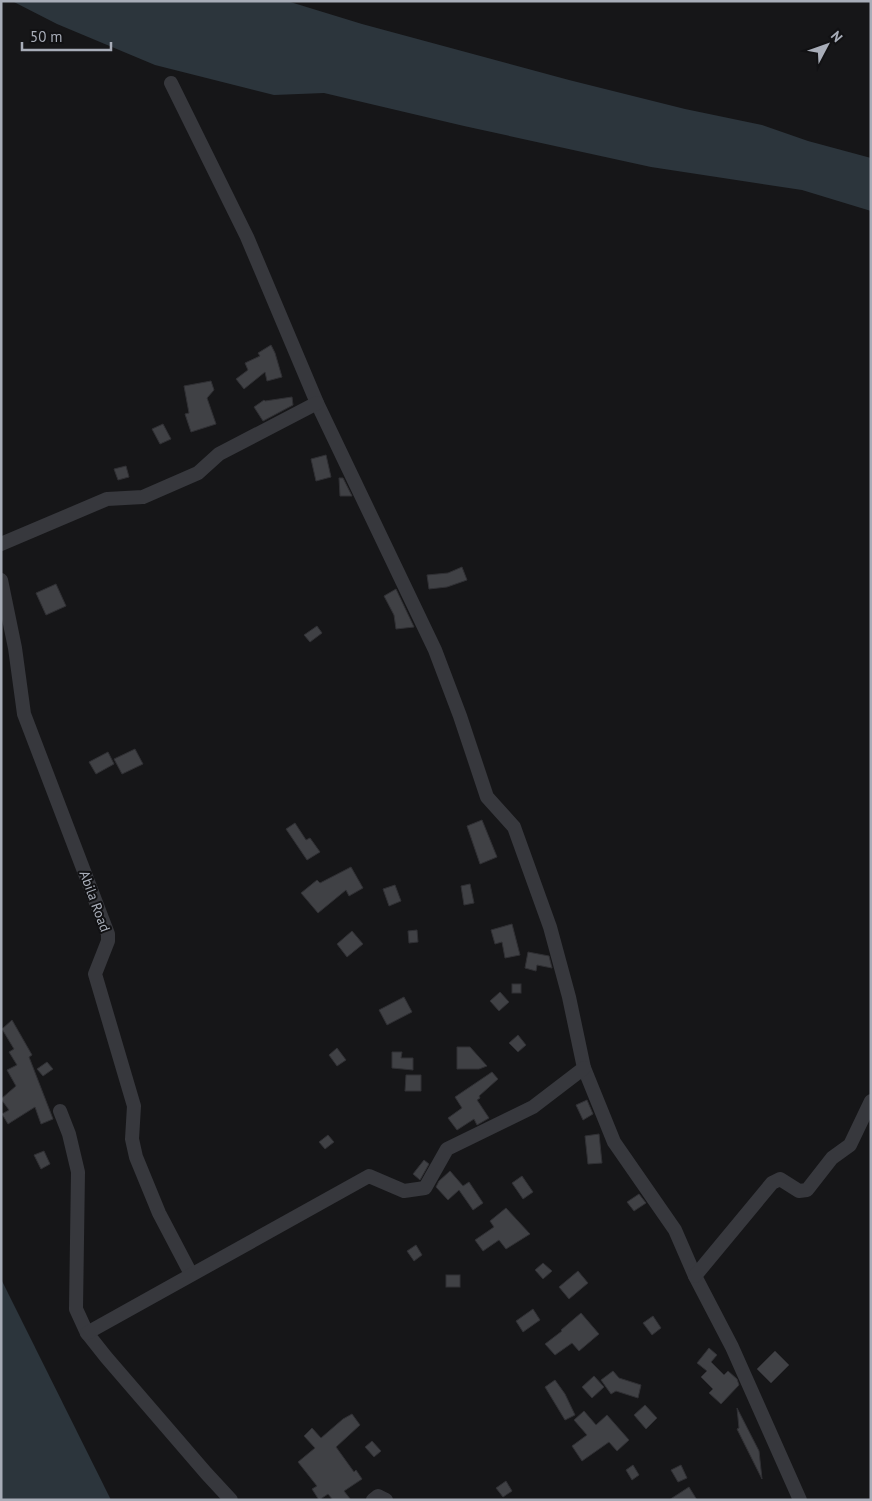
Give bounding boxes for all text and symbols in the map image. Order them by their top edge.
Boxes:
scale bar [22,20,111,52]
north arrow [802,20,852,70]
text: 50 m [30,27,63,46]
text: N [827,27,847,46]
street label: Abila Road [76,868,114,934]

